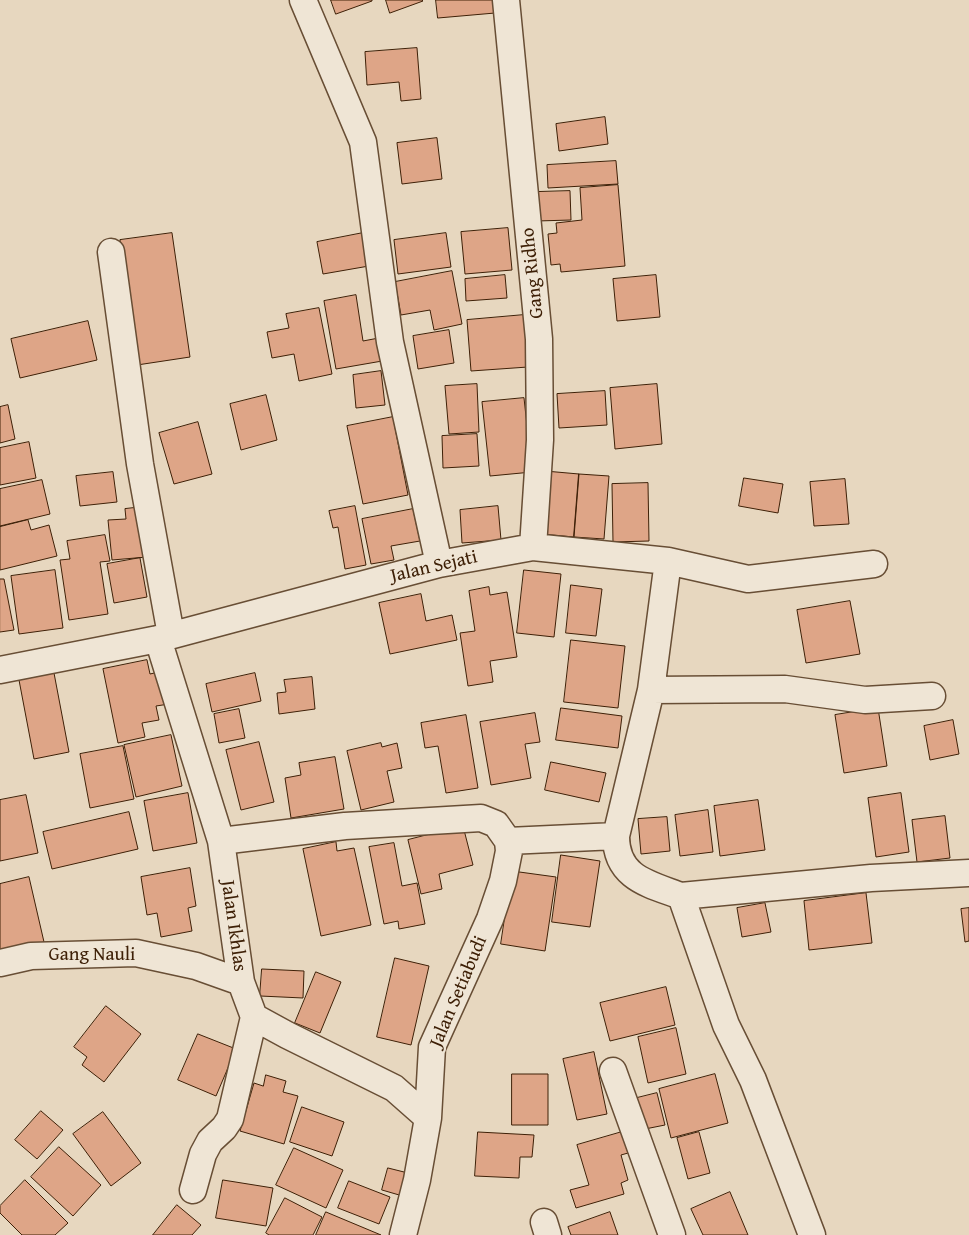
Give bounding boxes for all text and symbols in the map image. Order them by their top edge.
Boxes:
street label: Gang Ridho [517,226,549,320]
street label: Jalan Sejati [388,546,480,588]
street label: Jalan Ikhlas [215,879,251,973]
street label: Jalan Setiabudi [425,933,493,1051]
street label: Gang Nauli [49,944,135,966]

